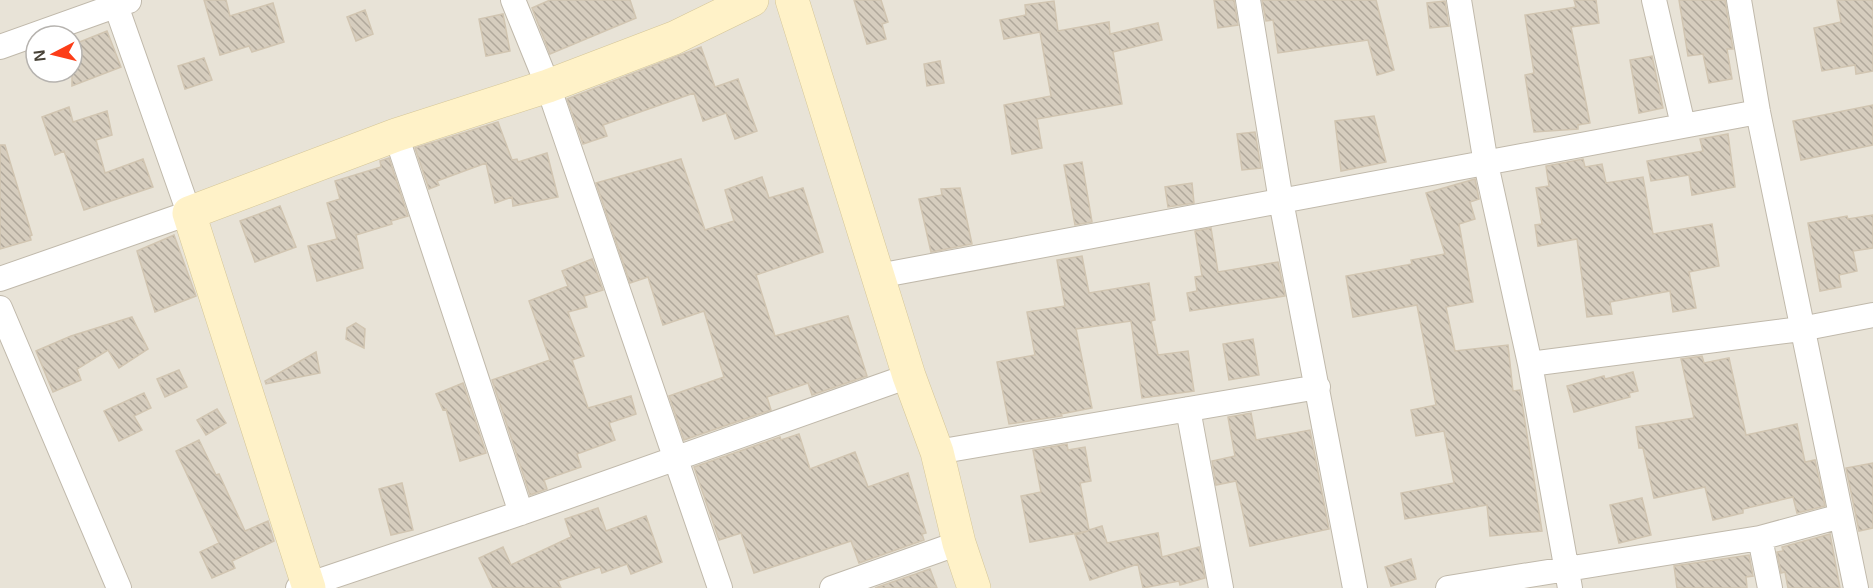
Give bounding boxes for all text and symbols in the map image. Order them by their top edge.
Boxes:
north arrow [24,24,84,84]
text: N [30,49,49,63]

